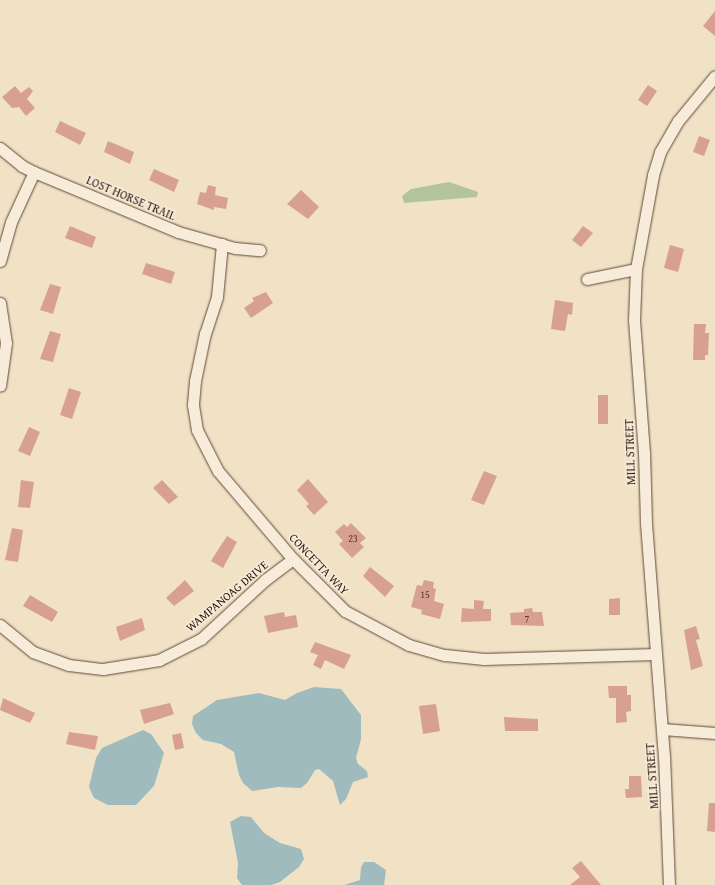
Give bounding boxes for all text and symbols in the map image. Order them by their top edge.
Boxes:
street label: LOST HORSE TRAIL [84,173,178,223]
street label: MILL STREET [622,419,638,485]
street label: CONCETTA WAY [286,530,352,598]
house number: 23 [348,533,358,545]
street label: WAMPANOAG DRIVE [183,557,271,635]
house number: 15 [420,589,430,601]
house number: 7 [525,613,529,625]
street label: MILL STREET [643,742,661,810]

